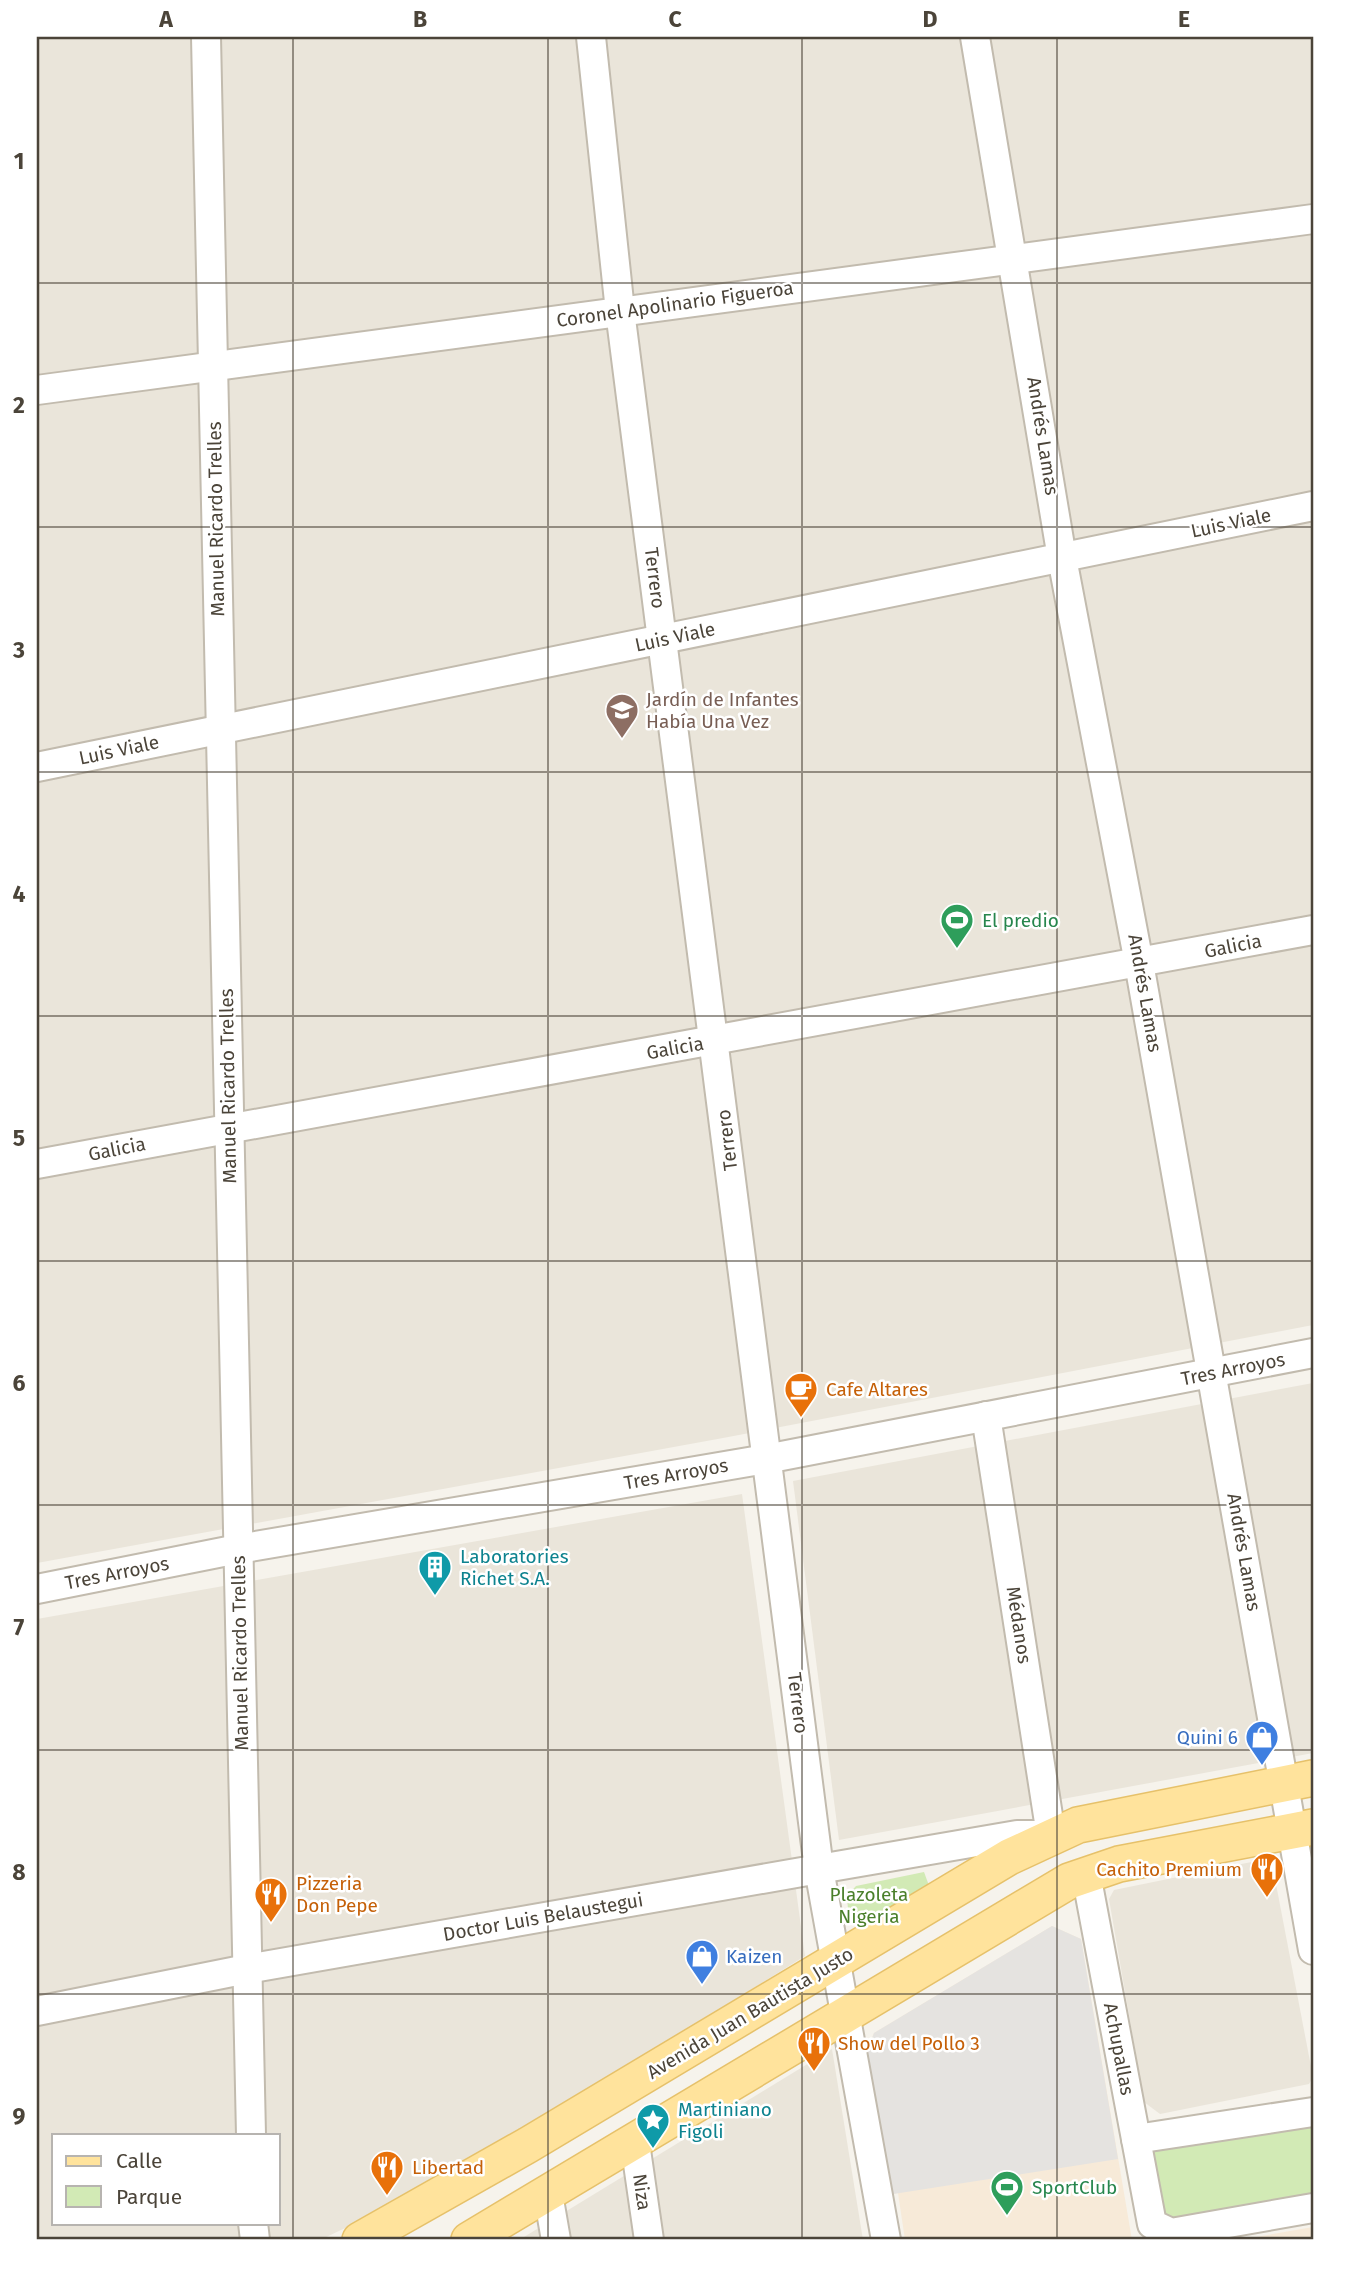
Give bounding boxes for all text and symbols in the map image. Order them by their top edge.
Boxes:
text: A [158,5,173,33]
text: B [413,5,427,33]
text: C [668,5,682,33]
text: D [923,5,938,33]
text: E [1178,5,1190,33]
text: 1 [14,147,24,175]
street label: Coronel Apolinario Figueroa [555,276,795,332]
street label: Andrés Lamas [1022,375,1064,497]
text: 2 [13,391,25,419]
street label: Manuel Ricardo Trelles [203,421,229,617]
street label: Luis Viale [1189,503,1273,543]
street label: Terrero [640,546,670,610]
street label: Luis Viale [633,617,717,657]
text: 3 [12,636,25,664]
place label: Jardín de Infantes Había Una Vez [646,688,799,733]
school or university icon: Jardín de Infantes Había Una Vez [603,691,641,740]
street label: Luis Viale [77,730,161,770]
text: 4 [13,880,26,908]
sports icon: El predio [938,901,976,950]
place label: El predio [982,909,1059,932]
street label: Galicia [1202,929,1264,963]
street label: Andrés Lamas [1123,932,1167,1054]
street label: Manuel Ricardo Trelles [215,988,241,1184]
street label: Galicia [645,1032,705,1064]
street label: Terrero [712,1108,742,1172]
text: 5 [13,1124,25,1152]
street label: Galicia [86,1132,148,1166]
street label: Tres Arroyos [1179,1348,1287,1390]
text: 6 [13,1369,26,1397]
cafe icon: Cafe Altares [782,1370,820,1419]
place label: Cafe Altares [826,1378,928,1401]
street label: Tres Arroyos [622,1453,730,1494]
street label: Andrés Lamas [1222,1491,1266,1613]
place label: Laboratories Richet S.A. [460,1545,569,1590]
building icon: Laboratories Richet S.A. [416,1548,454,1597]
street label: Tres Arroyos [63,1552,171,1594]
street label: Manuel Ricardo Trelles [227,1555,253,1751]
street label: Médanos [1002,1585,1036,1665]
text: 7 [14,1613,25,1641]
street label: Terrero [783,1671,813,1735]
shop icon: Quini 6 [1243,1718,1281,1767]
place label: Quini 6 [1177,1726,1238,1749]
restaurant icon: Cachito Premium [1248,1850,1286,1899]
text: 8 [12,1858,26,1886]
place label: Cachito Premium [1096,1858,1242,1881]
place label: Pizzeria Don Pepe [296,1872,378,1917]
restaurant icon: Pizzeria Don Pepe [252,1875,290,1924]
park label: Plazoleta Nigeria [830,1883,908,1928]
street label: Doctor Luis Belaustegui [441,1888,645,1946]
shop icon: Kaizen [683,1937,721,1986]
street label: Avenida Juan Bautista Justo [643,1942,857,2084]
place label: Kaizen [726,1945,782,1968]
street label: Achupallas [1099,2001,1139,2097]
restaurant icon: Show del Pollo 3 [795,2024,833,2073]
place label: Show del Pollo 3 [838,2032,980,2055]
place label: Martiniano Figoli [678,2098,772,2143]
place icon: Martiniano Figoli [634,2101,672,2150]
text: 9 [13,2102,26,2130]
legend [52,2134,280,2224]
text: Calle [116,2148,162,2174]
restaurant icon: Libertad [368,2148,406,2197]
place label: Libertad [412,2156,484,2179]
sports icon: SportClub [988,2168,1026,2217]
street label: Niza [628,2172,656,2212]
place label: SportClub [1032,2176,1117,2199]
text: Parque [116,2184,182,2210]

